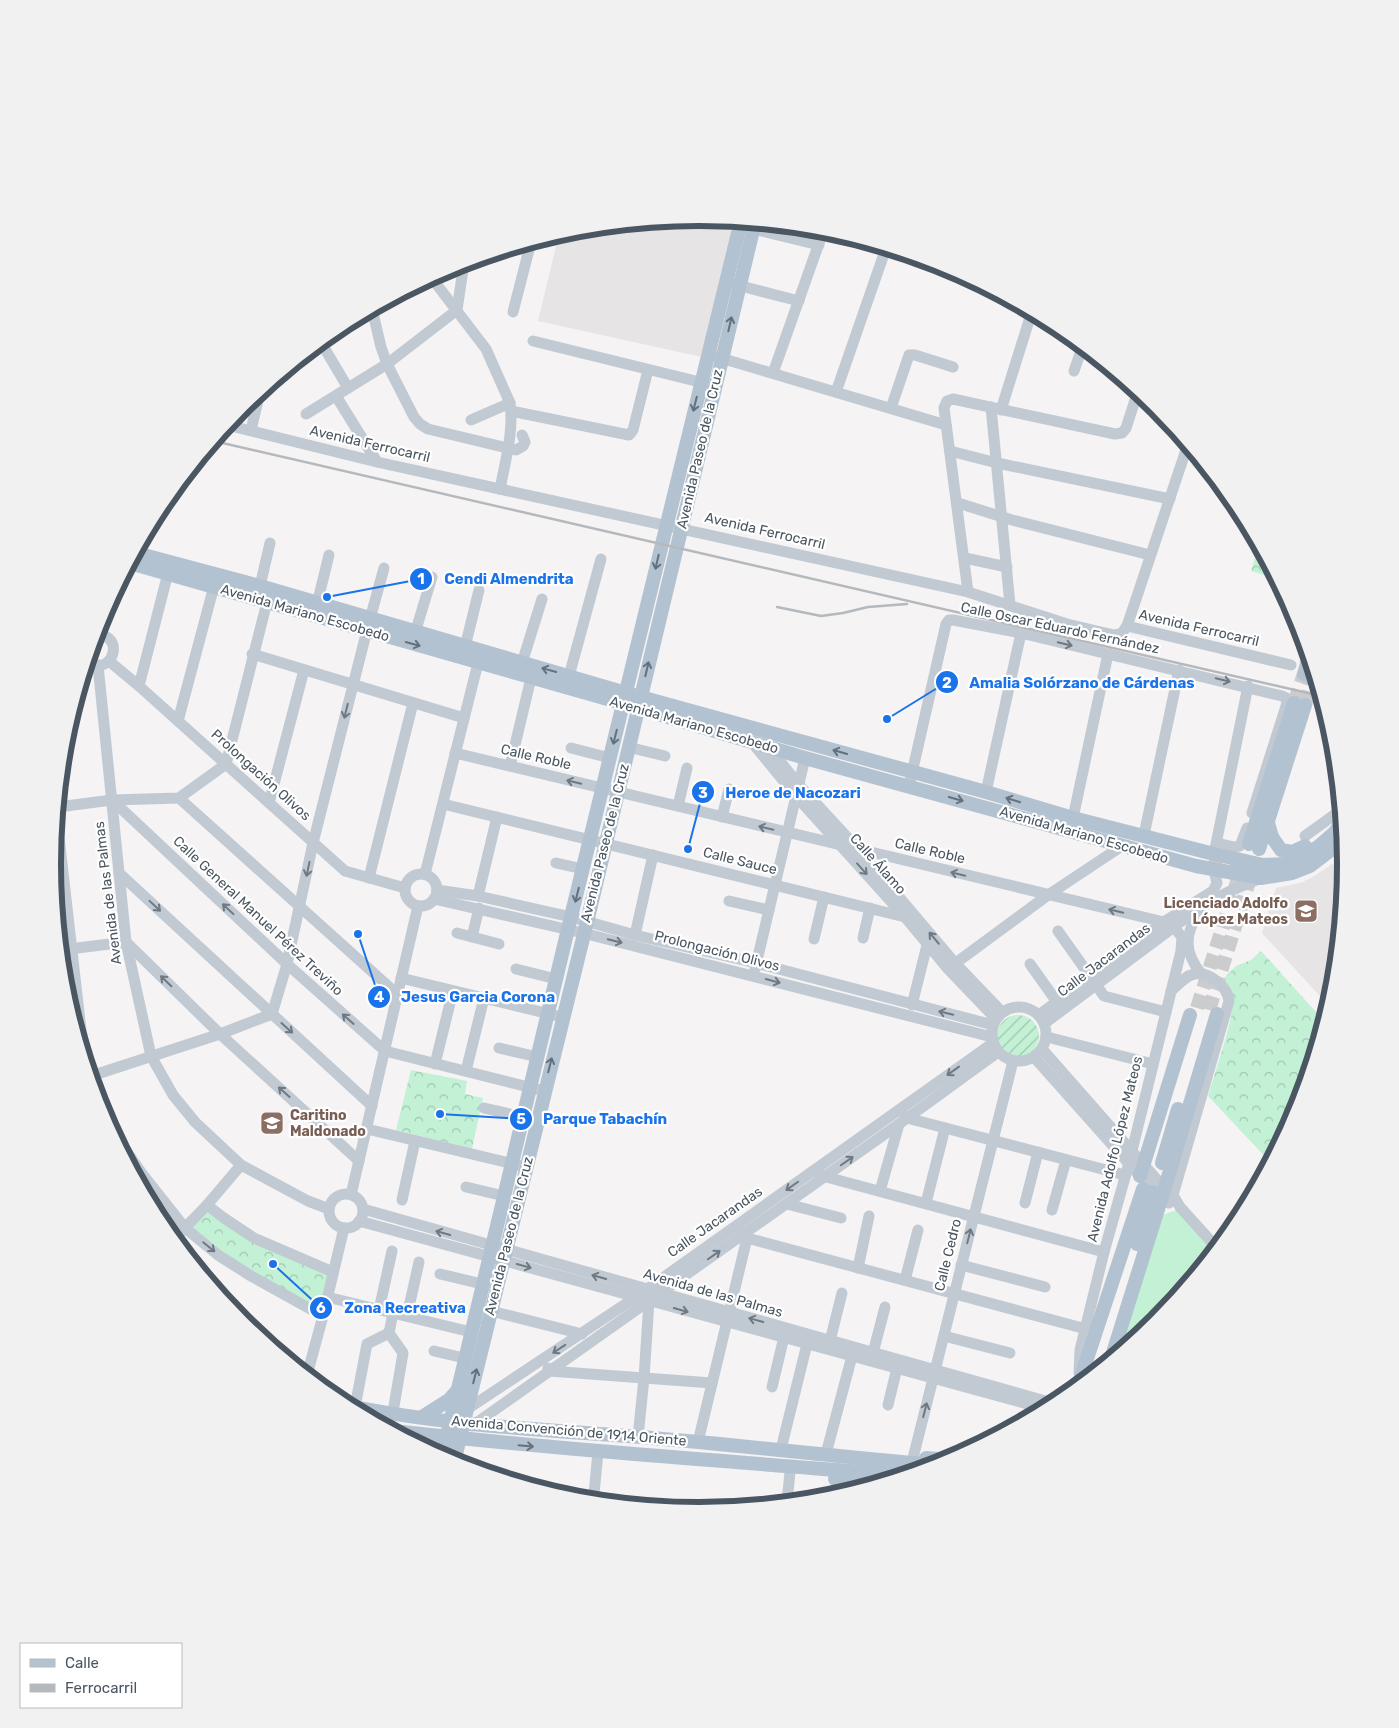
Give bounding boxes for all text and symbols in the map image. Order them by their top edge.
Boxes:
one-way arrow [726,316,735,332]
street label: Avenida Paseo de la Cruz [673,368,727,530]
one-way arrow [690,396,699,412]
street label: Avenida Ferrocarril [308,422,432,466]
street label: Avenida Ferrocarril [703,509,827,553]
one-way arrow [652,554,661,570]
callout: Cendi Almendrita [409,564,583,594]
text: 1 [417,570,425,588]
text: Cendi Almendrita [444,570,574,588]
street label: Avenida Mariano Escobedo [219,581,391,645]
street label: Calle Oscar Eduardo Fernández [959,599,1161,657]
street label: Avenida Ferrocarril [1137,606,1261,650]
one-way arrow [404,639,420,649]
one-way arrow [1056,640,1072,649]
one-way arrow [643,662,652,678]
one-way arrow [541,665,557,675]
callout: Amalia Solórzano de Cárdenas [935,667,1205,697]
text: 2 [942,674,952,692]
text: Amalia Solórzano de Cárdenas [969,674,1195,692]
one-way arrow [1215,676,1231,685]
street label: Avenida Mariano Escobedo [608,693,780,757]
one-way arrow [341,703,350,719]
street label: Prolongación Olivos [208,726,314,824]
one-way arrow [610,729,619,745]
street label: Calle Roble [499,741,573,773]
one-way arrow [832,746,848,756]
street label: Avenida Paseo de la Cruz [577,762,633,924]
one-way arrow [567,777,583,786]
callout: Heroe de Nacozari [691,777,871,807]
text: 3 [698,784,708,802]
text: Heroe de Nacozari [725,784,861,802]
one-way arrow [1005,794,1021,804]
one-way arrow [947,795,963,805]
street label: Avenida Mariano Escobedo [998,803,1170,867]
street label: Avenida de las Palmas [91,820,125,966]
one-way arrow [759,823,775,832]
street label: Calle Álamo [846,829,910,898]
street label: Calle General Manuel Pérez Treviño [169,833,347,999]
street label: Calle Roble [893,835,967,867]
street label: Calle Sauce [701,844,779,878]
one-way arrow [302,861,312,877]
one-way arrow [857,863,868,876]
one-way arrow [951,869,967,878]
one-way arrow [572,887,581,903]
place label: Licenciado Adolfo López Mateos [1164,895,1288,928]
school or university icon: Licenciado Adolfo López Mateos [1293,898,1319,924]
one-way arrow [148,900,161,912]
one-way arrow [222,903,235,915]
one-way arrow [1109,906,1125,915]
street label: Calle Jacarandas [1054,920,1154,1000]
street label: Prolongación Olivos [653,927,781,975]
one-way arrow [928,931,939,944]
one-way arrow [607,937,623,946]
one-way arrow [160,975,172,987]
one-way arrow [764,977,780,986]
callout: Jesus Garcia Corona [366,982,565,1012]
text: 4 [374,988,384,1006]
text: Jesus Garcia Corona [401,988,555,1006]
one-way arrow [938,1008,954,1017]
one-way arrow [342,1013,355,1025]
one-way arrow [280,1022,293,1034]
street label: Avenida Adolfo López Mateos [1084,1054,1146,1244]
one-way arrow [546,1057,556,1073]
one-way arrow [947,1066,961,1076]
one-way arrow [277,1087,290,1098]
callout: Parque Tabachín [508,1104,678,1134]
place label: Caritino Maldonado [290,1107,366,1140]
school or university icon: Caritino Maldonado [259,1110,285,1136]
text: 5 [516,1110,526,1128]
text: Parque Tabachín [543,1110,667,1128]
street label: Avenida Paseo de la Cruz [481,1155,537,1317]
one-way arrow [840,1156,854,1166]
one-way arrow [786,1180,800,1191]
street label: Calle Jacarandas [664,1183,766,1261]
street label: Calle Cedro [931,1217,965,1293]
one-way arrow [435,1227,451,1237]
one-way arrow [965,1228,974,1244]
one-way arrow [202,1242,215,1253]
one-way arrow [707,1250,721,1260]
one-way arrow [516,1262,532,1272]
street label: Avenida de las Palmas [641,1265,785,1321]
one-way arrow [592,1271,608,1281]
callout: Zona Recreativa [309,1293,476,1323]
text: 6 [316,1299,326,1317]
text: Zona Recreativa [344,1299,466,1317]
one-way arrow [672,1305,688,1315]
one-way arrow [748,1315,764,1325]
one-way arrow [552,1344,566,1354]
one-way arrow [470,1368,480,1384]
one-way arrow [921,1403,930,1419]
street label: Avenida Convención de 1914 Oriente [451,1412,687,1450]
one-way arrow [517,1441,533,1451]
legend [20,1643,182,1708]
text: Calle [65,1654,99,1672]
text: Ferrocarril [65,1679,137,1697]

